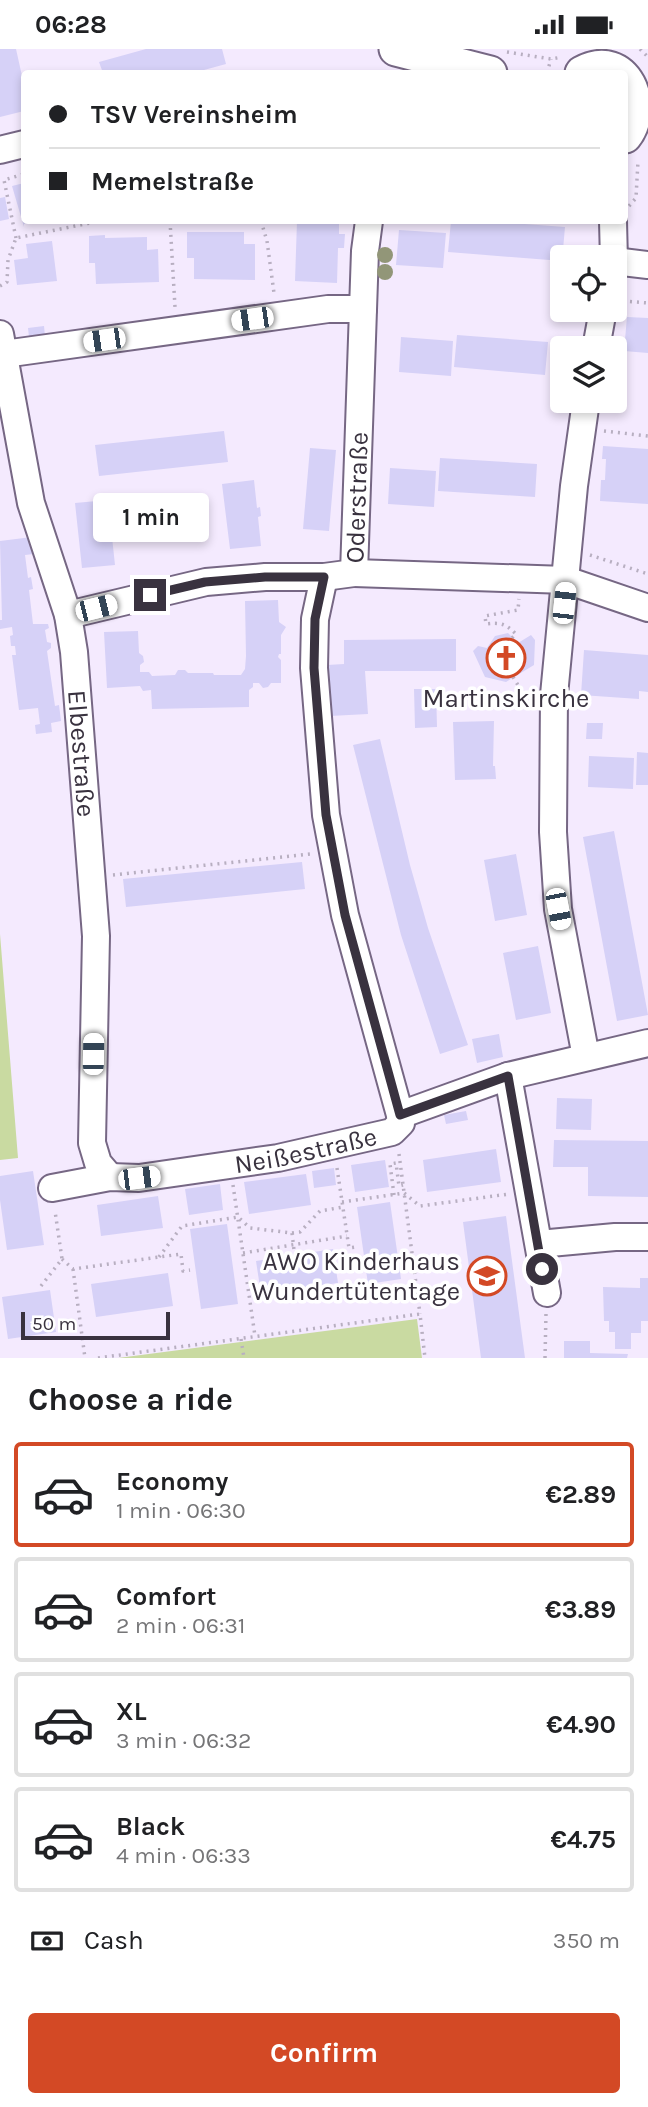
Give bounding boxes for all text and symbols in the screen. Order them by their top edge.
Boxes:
text: 06:28 [35,9,107,40]
text: TSV Vereinsheim [91,99,298,130]
text: Memelstraße [91,166,254,197]
map controls [550,245,627,413]
button: locate [550,245,627,322]
car [230,306,275,332]
car [82,327,127,353]
button: layers [550,336,627,413]
street label: Oderstraße [339,431,375,564]
callout: 1 min [92,493,208,543]
text: 1 min [122,504,180,531]
route end [134,579,166,611]
car [552,581,577,625]
car [74,593,119,623]
church icon: Martinskirche [485,637,527,679]
place label: Martinskirche [423,683,589,714]
street label: Elbestraße [61,689,102,818]
car [544,886,573,932]
car [83,1033,104,1075]
street label: Neißestraße [232,1121,380,1180]
car [117,1165,162,1191]
place label: AWO Kinderhaus Wundertütentage [251,1246,460,1307]
route start [526,1253,558,1285]
school or university icon: AWO Kinderhaus Wundertütentage [466,1255,508,1297]
scale bar [21,1309,170,1341]
text: 50 m [32,1313,76,1335]
text: Choose a ride [28,1381,233,1418]
icon: car [32,1463,95,1526]
text: Economy [116,1466,228,1497]
text: €2.89 [546,1479,616,1510]
text: 1 min · 06:30 [116,1497,246,1524]
icon: car [32,1578,95,1641]
text: Comfort [116,1581,217,1612]
text: €3.89 [545,1594,616,1625]
text: 2 min · 06:31 [116,1612,245,1639]
icon: car [32,1693,95,1756]
text: XL [116,1696,147,1727]
text: €4.90 [546,1709,616,1740]
text: 3 min · 06:32 [116,1727,251,1754]
icon: car [32,1808,95,1871]
text: Black [116,1811,185,1842]
text: €4.75 [550,1824,616,1855]
text: 4 min · 06:33 [116,1842,251,1869]
icon: cash [28,1922,66,1960]
text: Cash [84,1925,144,1956]
text: 350 m [553,1927,620,1954]
button: Confirm [28,2013,620,2093]

